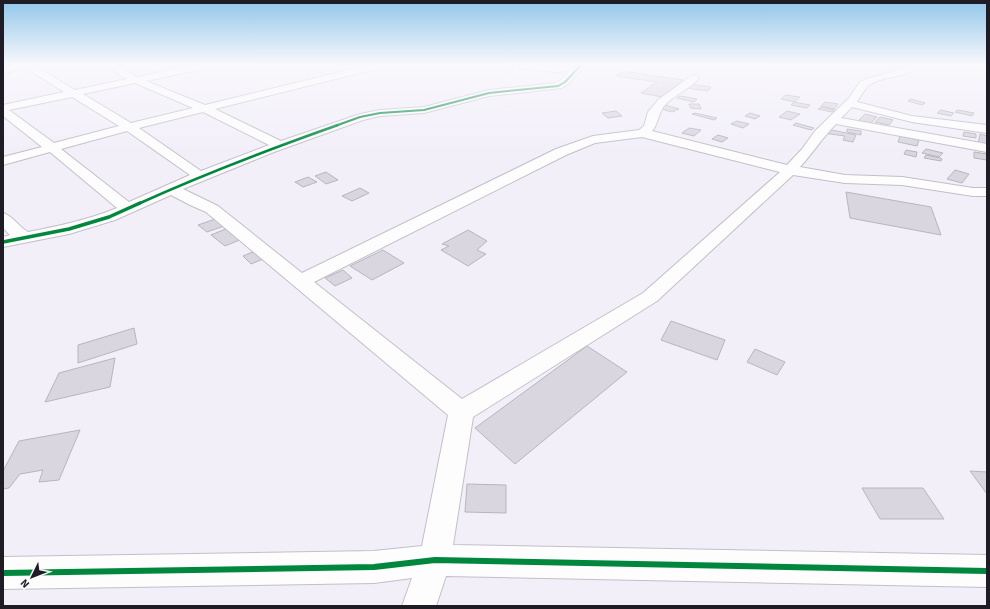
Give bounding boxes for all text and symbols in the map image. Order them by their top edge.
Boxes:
north arrow [12,557,52,597]
text: N [17,576,33,591]

